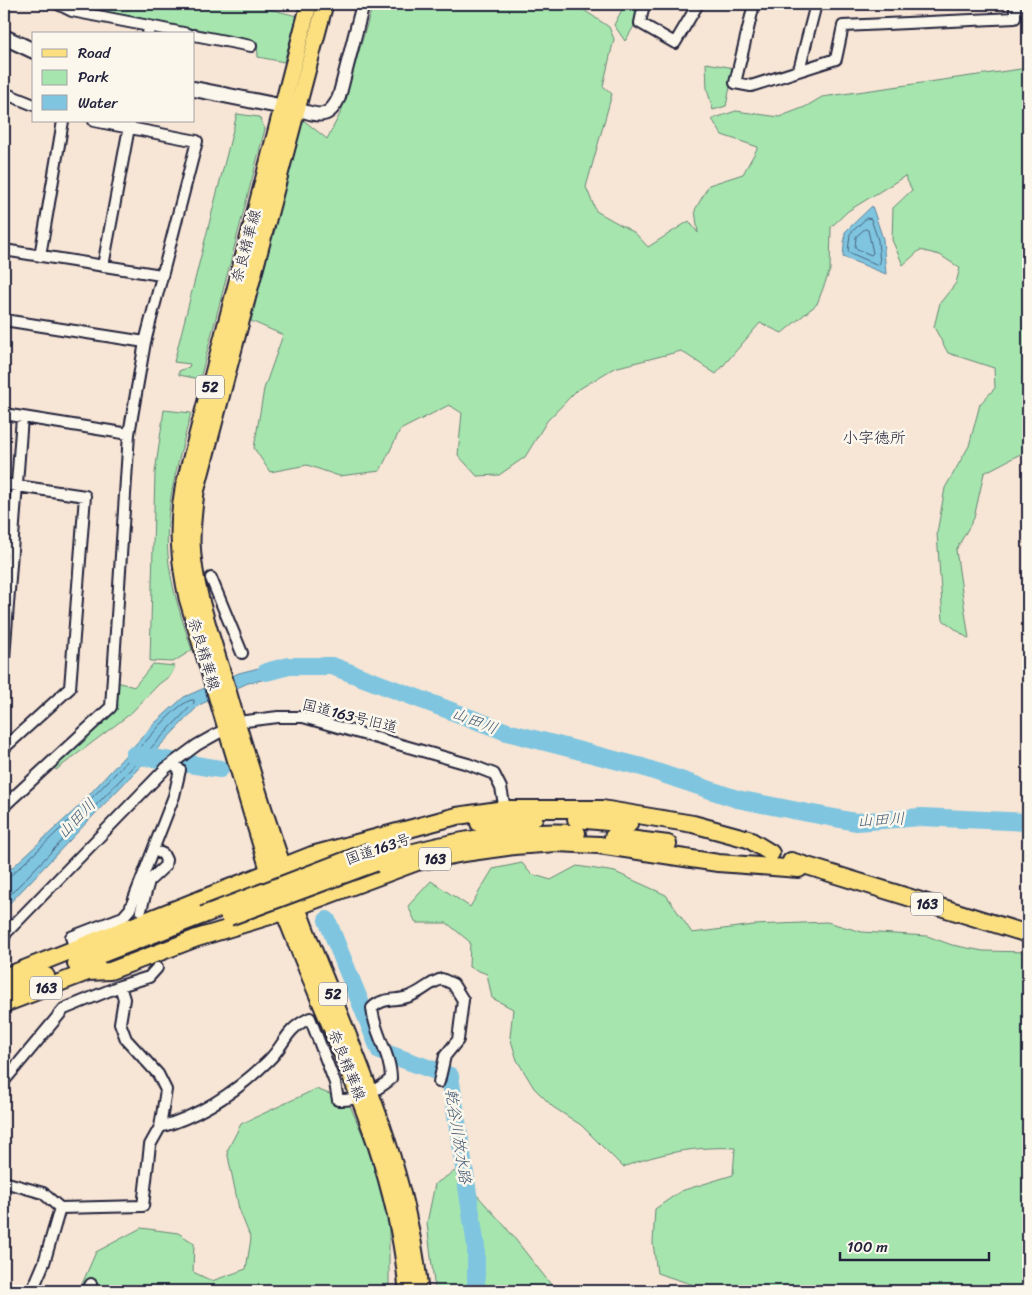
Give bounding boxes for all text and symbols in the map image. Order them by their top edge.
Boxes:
legend [32,32,195,122]
text: Road [78,40,111,66]
text: Park [78,64,109,90]
text: Water [78,90,118,116]
street label: 奈良精華線 [224,206,268,286]
road number: 52 [196,376,224,398]
district label: 小字徳所 [842,423,906,452]
street label: 奈良精華線 [181,614,227,694]
street label: 国道163号旧道 [299,692,401,740]
water label: 山田川 [447,698,502,743]
water label: 山田川 [49,791,103,846]
water label: 山田川 [856,804,906,835]
street label: 国道163号 [342,826,414,872]
road number: 163 [419,848,451,871]
road number: 163 [911,892,943,916]
road number: 163 [30,976,62,1000]
road number: 52 [319,982,347,1006]
street label: 奈良精華線 [321,1025,373,1105]
water label: 乾谷川放水路 [437,1086,480,1187]
scale bar [840,1230,988,1262]
text: 100 m [847,1234,888,1260]

